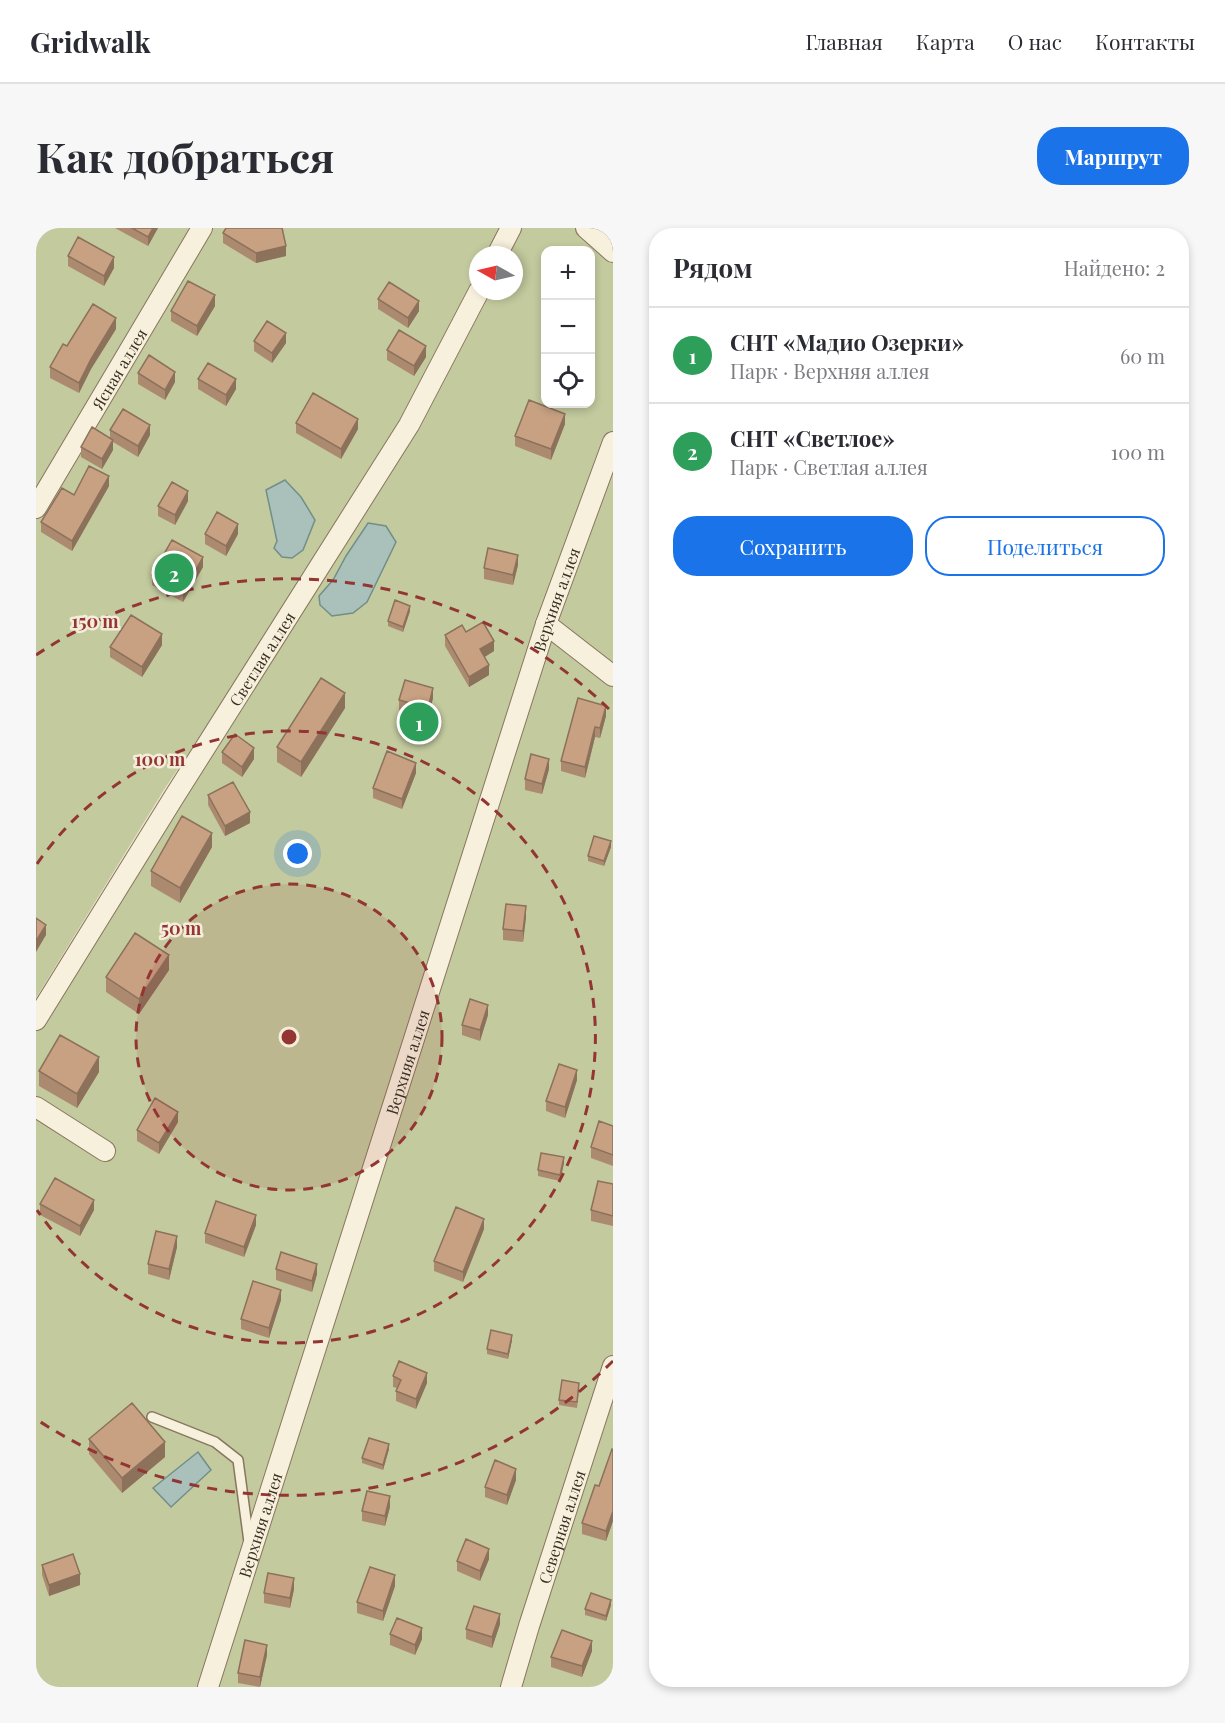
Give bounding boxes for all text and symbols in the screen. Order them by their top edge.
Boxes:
text: Gridwalk [30,23,151,60]
text: Главная [805,27,883,55]
text: Карта [916,27,975,55]
text: О нас [1008,27,1062,55]
text: Контакты [1095,27,1195,55]
button: Маршрут [1037,127,1189,185]
text: Как добраться [36,128,335,184]
north arrow [469,246,523,300]
map controls [541,246,595,408]
button: + [541,246,595,300]
text: Рядом [673,250,752,285]
text: Найдено: 2 [1064,254,1165,281]
button: − [541,300,595,354]
street label: Ясная аллея [86,324,151,414]
text: СНТ «Мадио Озерки» [730,327,964,357]
text: 1 [689,342,696,369]
text: 60 m [1120,342,1165,369]
button: locate [541,354,595,408]
text: Парк · Верхняя аллея [730,357,930,384]
text: СНТ «Светлое» [730,423,895,453]
text: 2 [687,438,698,465]
text: 100 m [1111,438,1165,465]
text: Парк · Светлая аллея [730,453,928,480]
button: Сохранить [673,516,913,576]
button: Поделиться [925,516,1165,576]
street label: Верхняя аллея [528,544,584,654]
pin: 2 [154,550,194,596]
street label: Светлая аллея [224,607,299,710]
text: 150 m [71,609,119,633]
pin: 1 [400,700,439,744]
text: 100 m [135,747,186,771]
your location [283,839,312,868]
text: 50 m [161,916,202,940]
street label: Верхняя аллея [380,1006,433,1117]
centre of rings [279,1027,299,1047]
street label: Северная аллея [533,1467,589,1586]
street label: Верхняя аллея [233,1469,286,1580]

